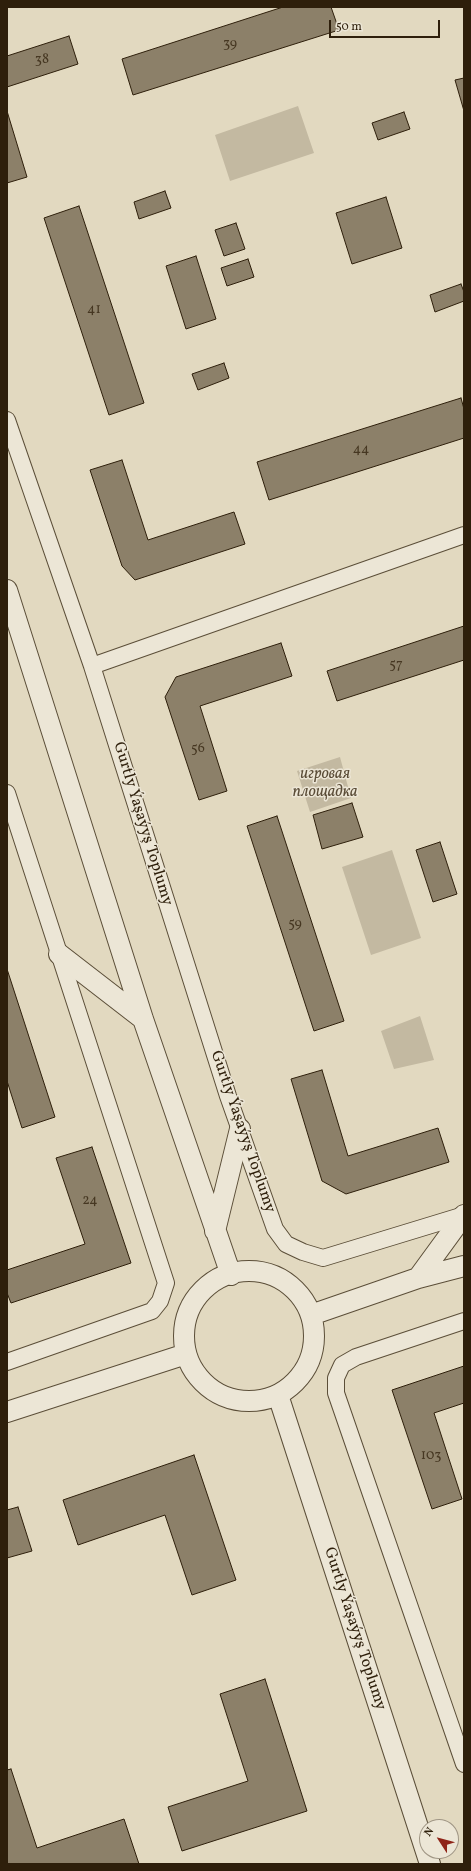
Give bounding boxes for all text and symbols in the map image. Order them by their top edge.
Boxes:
scale bar [331,12,442,38]
text: 50 m [336,19,362,35]
house number: 39 [223,36,237,52]
house number: 38 [35,52,49,68]
house number: 41 [87,302,101,318]
house number: 44 [353,442,369,458]
house number: 57 [389,657,403,673]
street label: Gurtly Ýaşaýyş Toplumy [108,740,176,908]
house number: 56 [191,741,205,757]
park label: игровая площадка [292,765,358,803]
house number: 59 [288,916,302,932]
street label: Gurtly Ýaşaýyş Toplumy [205,1048,279,1216]
house number: 24 [82,1193,98,1209]
house number: 103 [421,1448,441,1464]
street label: Gurtly Ýaşaýyş Toplumy [319,1545,389,1713]
north arrow [419,1819,459,1859]
text: N [421,1825,438,1840]

